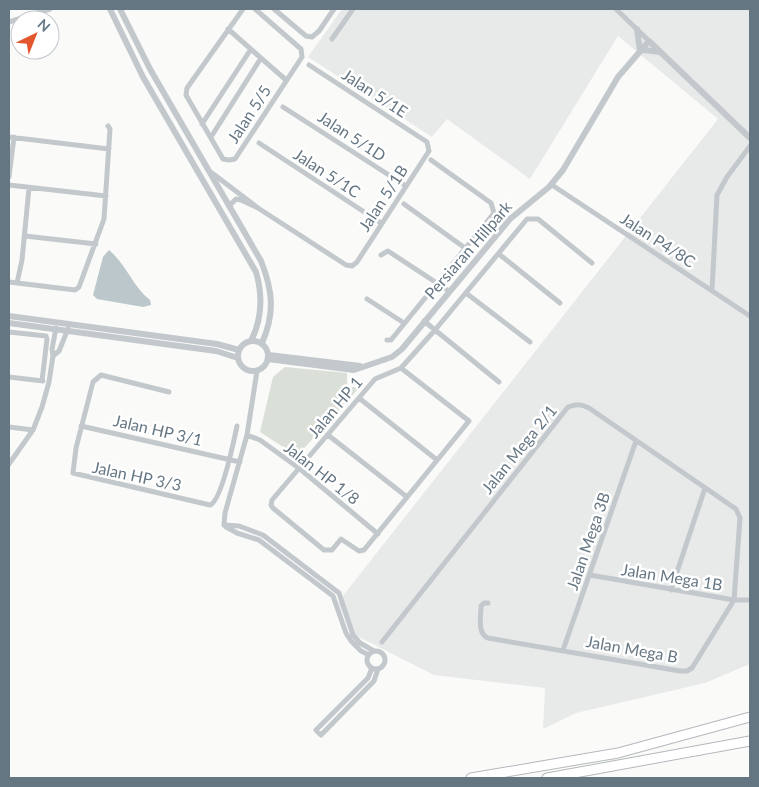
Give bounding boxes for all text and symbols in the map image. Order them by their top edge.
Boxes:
north arrow [10,10,60,60]
text: N [34,15,54,35]
street label: Jalan 5/1E [339,64,412,121]
street label: Jalan 5/5 [223,81,274,146]
street label: Jalan 5/1D [315,107,390,165]
street label: Jalan 5/1C [290,144,364,201]
street label: Jalan 5/1B [354,161,411,234]
street label: Persiaran Hillpark [420,196,516,302]
street label: Jalan P4/8C [617,208,699,271]
street label: Jalan HP 1 [304,372,366,441]
street label: Jalan Mega 2/1 [477,401,560,497]
street label: Jalan HP 3/1 [112,410,204,449]
street label: Jalan HP 1/8 [281,437,364,508]
street label: Jalan HP 3/3 [91,457,183,494]
street label: Jalan Mega 3B [562,489,613,592]
street label: Jalan Mega 1B [620,559,724,594]
street label: Jalan Mega B [585,631,679,666]

